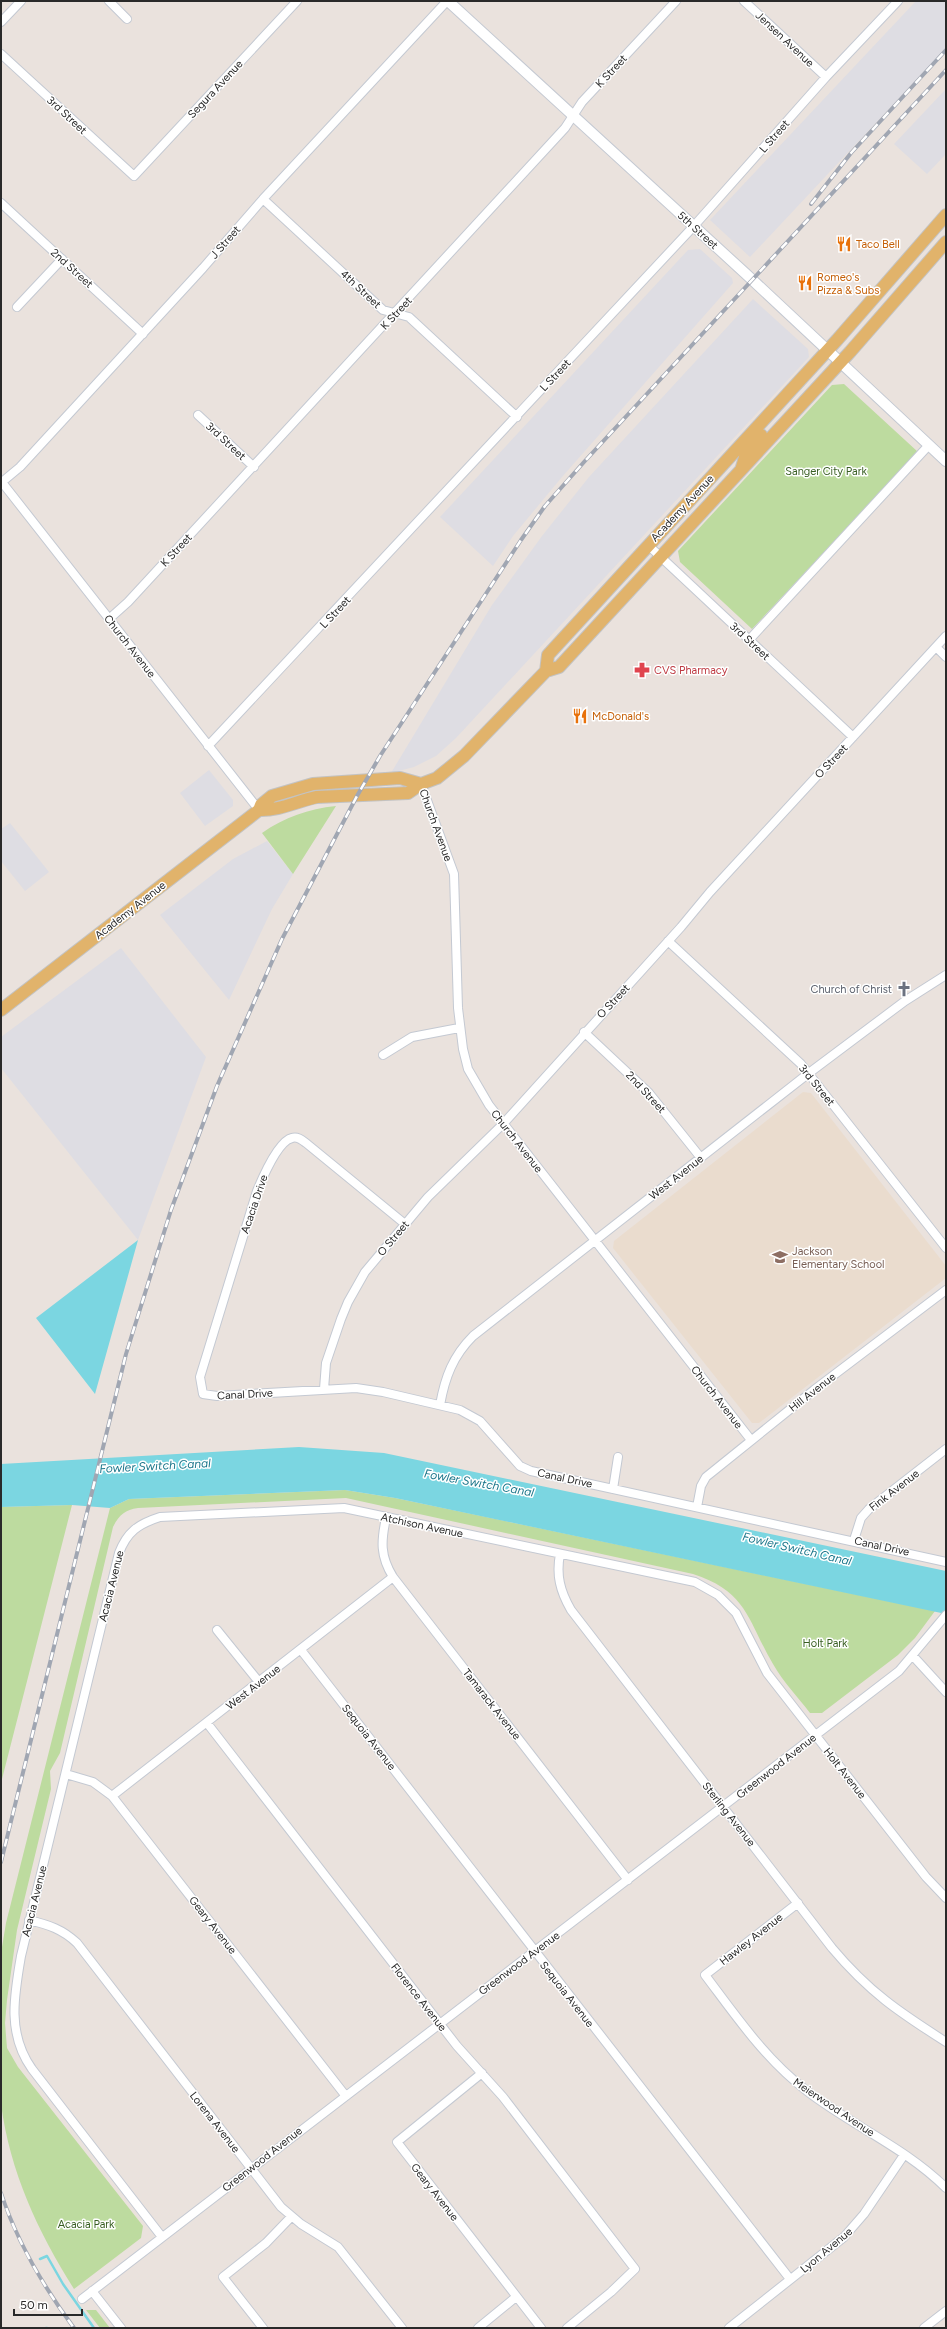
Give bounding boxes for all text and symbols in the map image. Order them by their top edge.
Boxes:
street label: Jensen Avenue [753,9,817,70]
street label: K Street [593,52,630,90]
street label: Segura Avenue [185,58,246,121]
street label: 3rd Street [44,94,89,137]
street label: L Street [757,117,792,155]
street label: 5th Street [675,209,721,252]
street label: J Street [208,223,243,261]
restaurant icon: Taco Bell [835,235,853,253]
place label: Taco Bell [856,238,900,251]
street label: 2nd Street [48,246,95,291]
street label: 4th Street [338,267,384,311]
place label: Romeo's Pizza & Subs [817,271,879,297]
restaurant icon: Romeo's Pizza & Subs [796,274,814,292]
street label: K Street [378,294,415,332]
street label: L Street [537,357,574,394]
street label: 3rd Street [203,420,248,463]
park label: Sanger City Park [785,465,867,478]
street label: Academy Avenue [648,472,717,544]
street label: K Street [158,531,195,569]
street label: L Street [317,594,354,631]
street label: Church Avenue [101,612,158,680]
street label: 3rd Street [727,620,772,663]
pharmacy icon: CVS Pharmacy [633,661,651,679]
place label: CVS Pharmacy [654,664,728,677]
restaurant icon: McDonald's [571,707,589,725]
place label: McDonald's [592,710,649,723]
street label: O Street [812,742,850,781]
street label: Church Avenue [416,787,455,863]
street label: Academy Avenue [92,879,168,942]
church icon: Church of Christ [895,980,913,998]
street label: O Street [594,982,632,1021]
place label: Church of Christ [810,983,892,996]
street label: 3rd Street [796,1062,837,1109]
street label: 2nd Street [623,1069,668,1116]
street label: Church Avenue [488,1107,545,1175]
street label: West Avenue [647,1152,706,1203]
street label: Acacia Drive [238,1173,271,1235]
street label: O Street [375,1218,412,1259]
place label: Jackson Elementary School [792,1245,884,1271]
school or university icon: Jackson Elementary School [771,1248,789,1266]
street label: Church Avenue [688,1363,745,1431]
street label: Hill Avenue [786,1370,838,1415]
street label: Canal Drive [217,1387,273,1402]
water label: Fowler Switch Canal [99,1456,211,1476]
water label: Fowler Switch Canal [423,1466,535,1500]
street label: Canal Drive [536,1466,594,1491]
street label: Fink Avenue [867,1467,922,1514]
street label: Atchison Avenue [380,1510,464,1541]
water label: Fowler Switch Canal [741,1530,853,1568]
street label: Canal Drive [853,1534,911,1559]
street label: Acacia Avenue [96,1549,127,1623]
park label: Holt Park [803,1637,848,1650]
street label: West Avenue [224,1662,283,1713]
street label: Tamarack Avenue [460,1666,523,1742]
street label: Sequoia Avenue [339,1702,398,1773]
street label: Greenwood Avenue [734,1731,819,1802]
street label: Holt Avenue [821,1745,869,1801]
street label: Sterling Avenue [699,1780,758,1849]
street label: Acacia Avenue [19,1864,50,1938]
street label: Geary Avenue [186,1894,239,1957]
street label: Hawley Avenue [717,1911,785,1968]
street label: Greenwood Avenue [476,1929,562,1998]
street label: Sequoia Avenue [537,1959,596,2030]
street label: Florence Avenue [388,1961,449,2034]
street label: Meierwood Avenue [791,2075,877,2139]
street label: Lorena Avenue [187,2089,242,2155]
street label: Greenwood Avenue [220,2124,305,2195]
street label: Geary Avenue [408,2161,461,2224]
park label: Acacia Park [58,2218,115,2231]
street label: Lyon Avenue [798,2225,855,2276]
scale bar [14,2291,82,2317]
text: 50 m [20,2298,48,2312]

